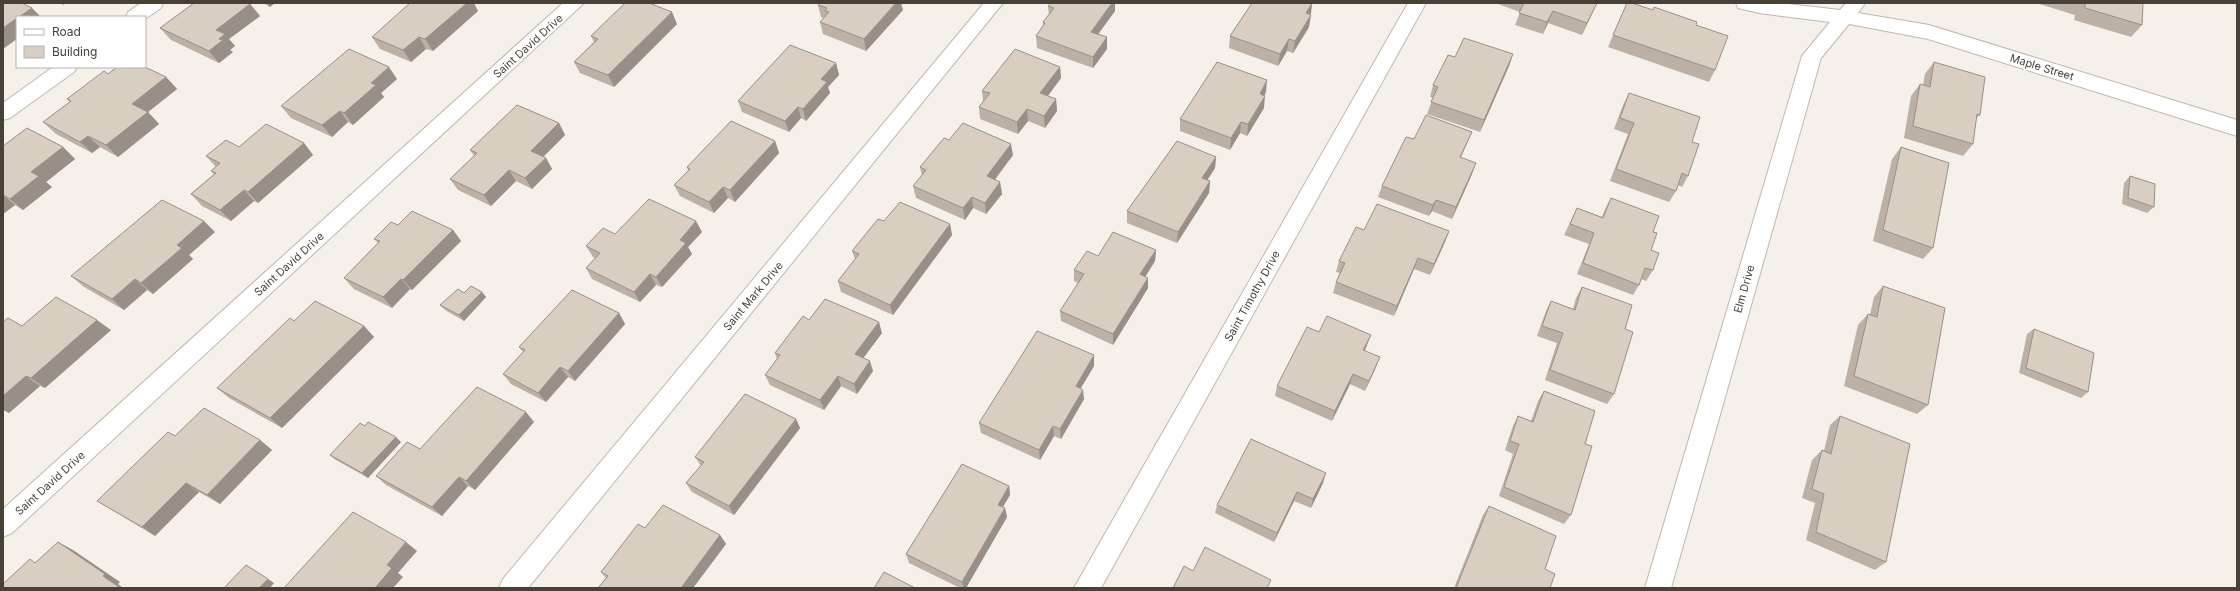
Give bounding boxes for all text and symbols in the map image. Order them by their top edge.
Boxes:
street label: Saint David Drive [490,11,566,81]
legend [16,16,146,68]
text: Road [52,24,81,39]
text: Building [52,44,97,59]
street label: Maple Street [2008,51,2076,83]
street label: Saint David Drive [251,229,327,299]
street label: Saint Timothy Drive [1221,248,1283,344]
street label: Saint Mark Drive [720,259,786,333]
street label: Elm Drive [1730,263,1758,315]
street label: Saint David Drive [12,448,88,518]

